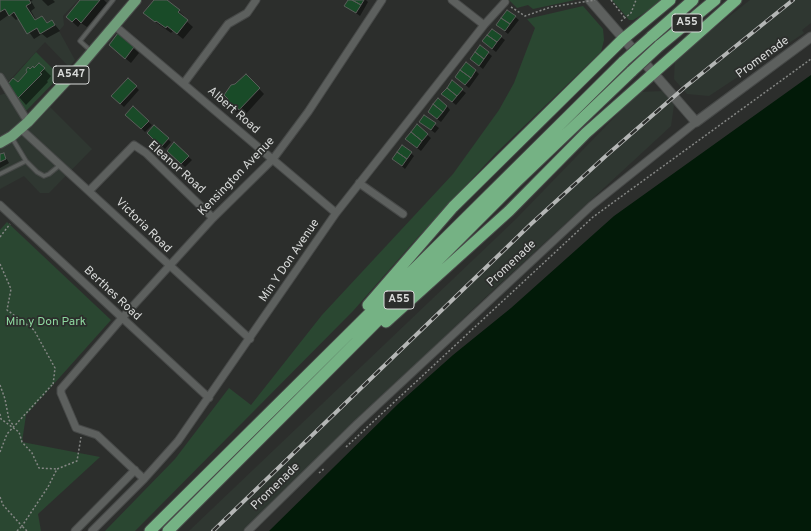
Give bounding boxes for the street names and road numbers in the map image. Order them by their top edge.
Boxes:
road number: A55 [672,14,702,32]
street label: Promenade [734,34,792,82]
road number: A547 [53,66,89,84]
street label: Albert Road [204,84,262,138]
street label: Kensington Avenue [196,135,278,219]
street label: Eleanor Road [144,139,208,197]
street label: Victoria Road [112,196,174,256]
street label: Min Y Don Avenue [257,217,323,305]
street label: Promenade [484,238,540,290]
street label: Berthes Road [80,264,144,324]
road number: A55 [384,291,414,309]
street label: Promenade [249,460,303,514]

